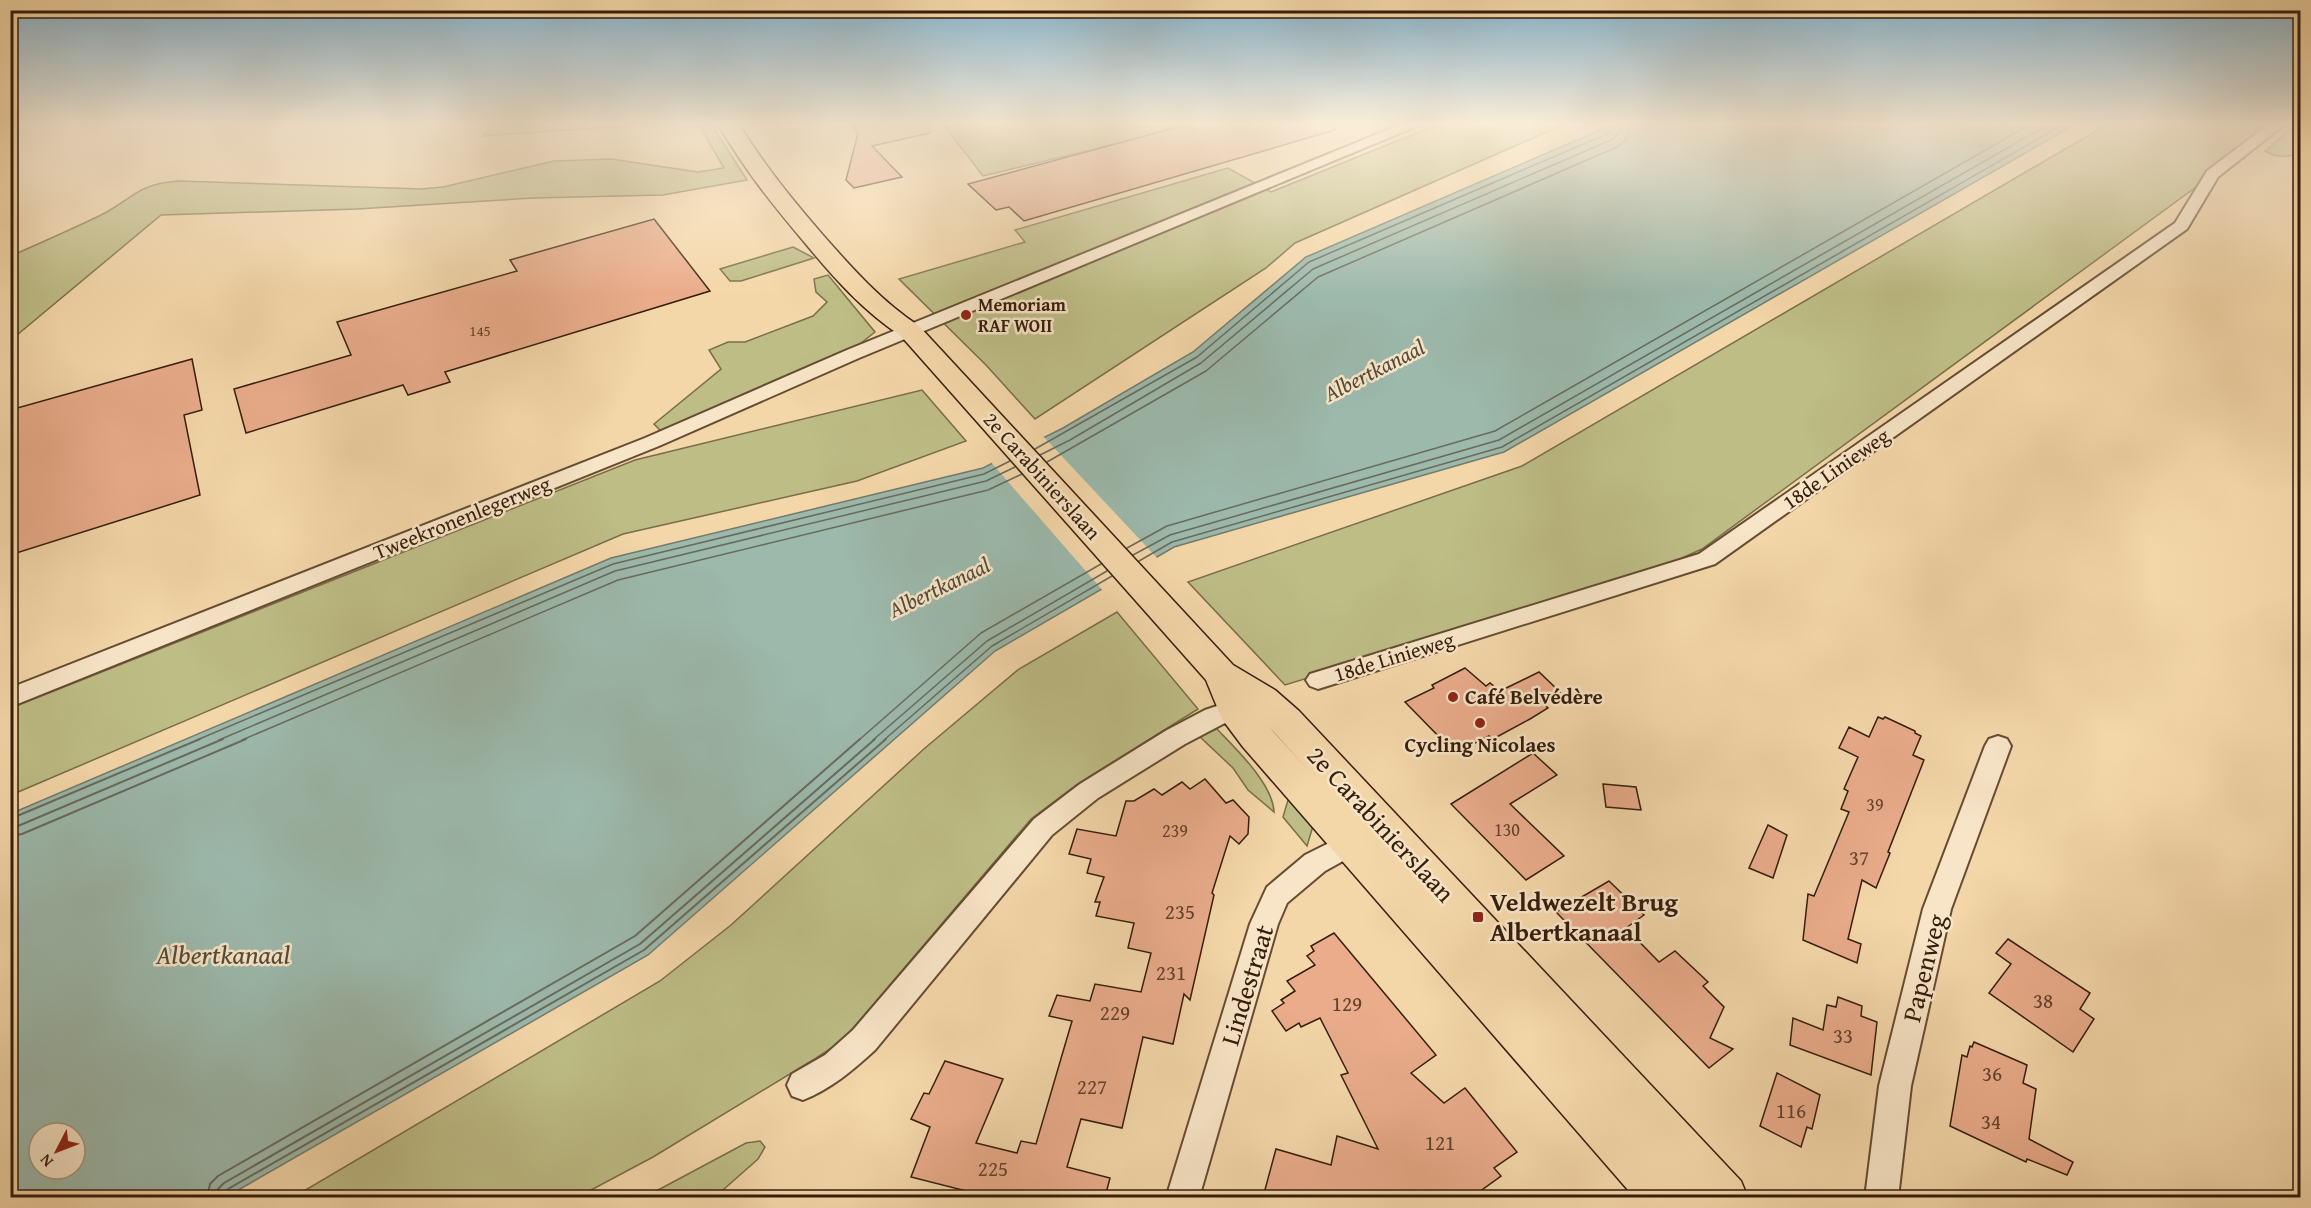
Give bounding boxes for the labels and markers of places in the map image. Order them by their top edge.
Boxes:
place label: Memoriam RAF WOII [978,291,1066,339]
marker: Memoriam RAF WOII [959,308,973,322]
place label: Café Belvédère [1465,681,1603,712]
marker: Café Belvédère [1446,690,1460,704]
marker: Cycling Nicolaes [1473,716,1487,730]
place label: Cycling Nicolaes [1404,729,1556,760]
place label: Veldwezelt Brug Albertkanaal [1490,882,1678,951]
marker: Veldwezelt Brug Albertkanaal [1471,910,1485,924]

